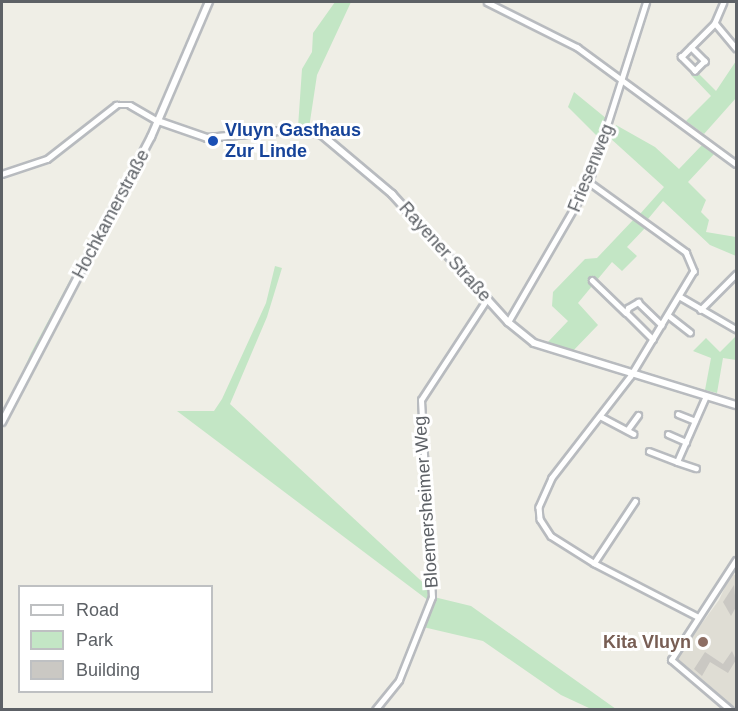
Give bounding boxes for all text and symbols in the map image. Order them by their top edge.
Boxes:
place label: Vluyn Gasthaus Zur Linde [225,120,361,162]
street label: Friesenweg [564,121,618,215]
marker: Vluyn Gasthaus Zur Linde [206,134,220,148]
street label: Hochkamerstraße [68,146,154,282]
street label: Rayener Straße [394,198,496,306]
street label: Bloemersheimer Weg [409,415,443,589]
legend [18,585,213,693]
text: Road [76,600,119,620]
text: Park [76,630,113,650]
place label: Kita Vluyn [603,631,691,653]
marker: Kita Vluyn [696,635,710,649]
text: Building [76,660,140,680]

